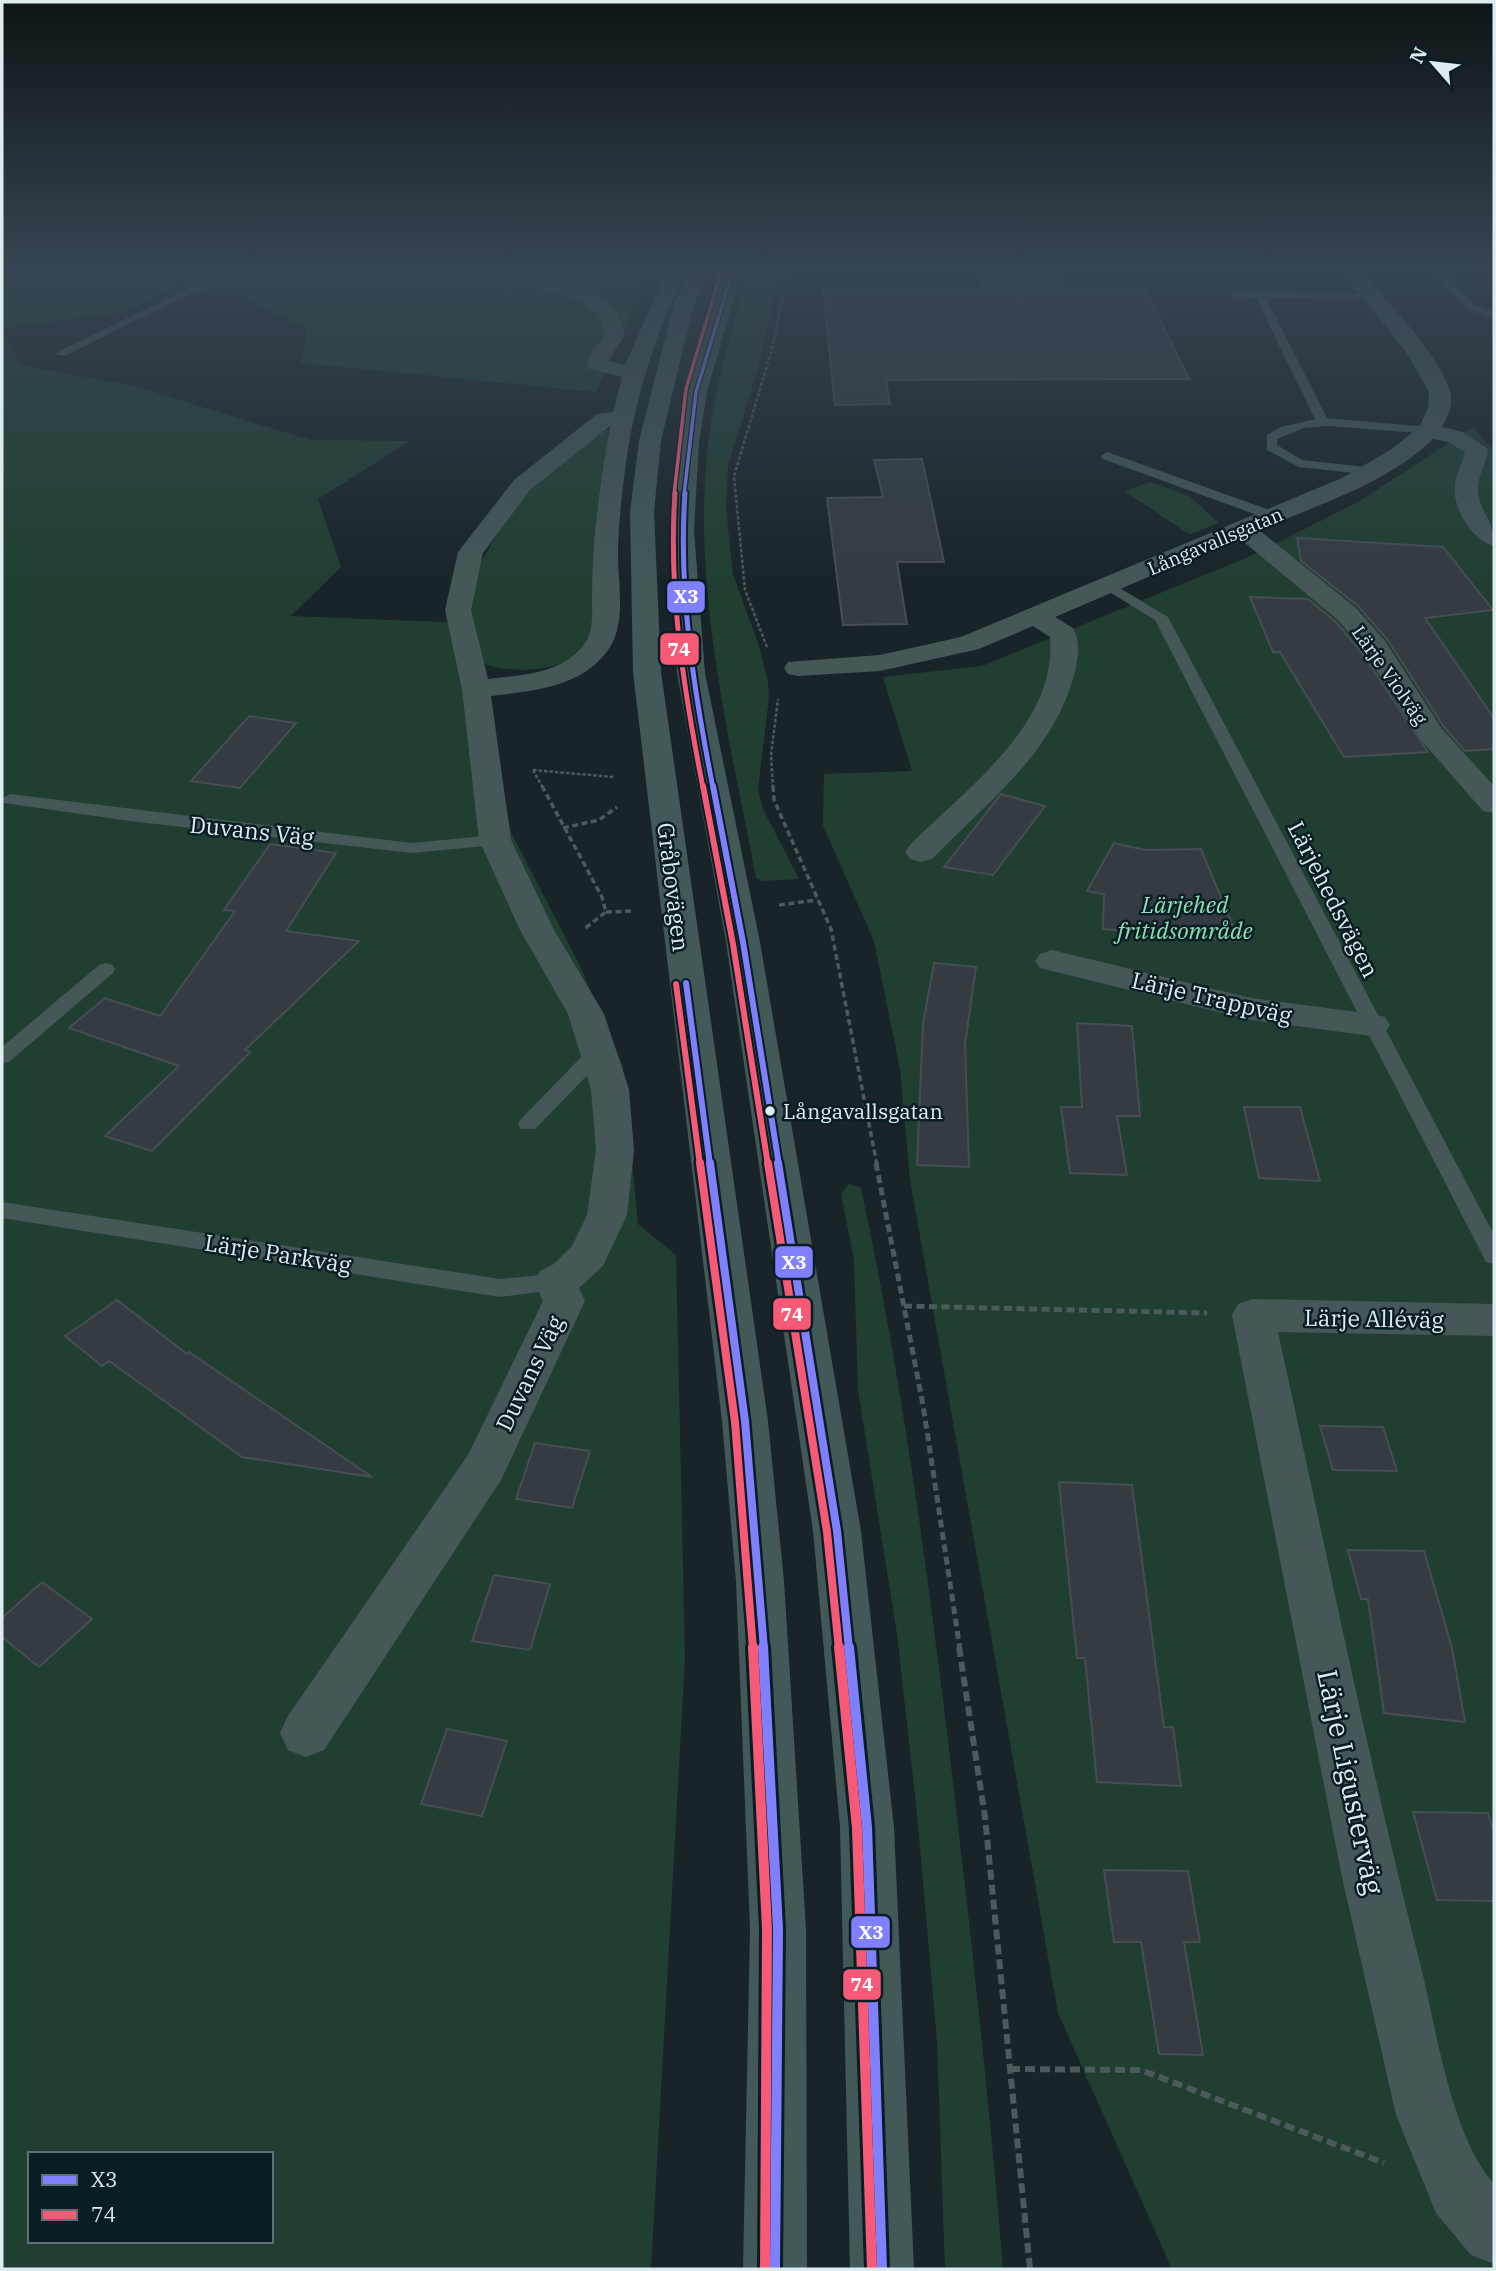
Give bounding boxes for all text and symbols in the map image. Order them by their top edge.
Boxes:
north arrow [1398,28,1468,98]
text: N [1404,43,1432,67]
street label: Långavallsgatan [1144,502,1286,580]
line badge: X3 [666,580,706,614]
text: X3 [673,584,699,608]
street label: Lärje Violväg [1347,621,1433,730]
line badge: 74 [659,632,700,666]
text: 74 [668,637,690,661]
street label: Duvans Väg [188,809,316,852]
street label: Lärjehedsvägen [1282,816,1386,982]
street label: Gråbovägen [651,821,697,953]
park label: Lärjehed fritidsområde [1113,889,1253,945]
street label: Lärje Trappväg [1129,964,1296,1030]
place label: Långavallsgatan [783,1097,943,1125]
marker: Långavallsgatan [763,1104,777,1118]
street label: Lärje Parkväg [202,1227,354,1279]
line badge: X3 [774,1245,814,1279]
text: X3 [781,1250,807,1274]
line badge: 74 [772,1297,812,1331]
text: 74 [781,1302,803,1326]
street label: Lärje Alléväg [1304,1302,1445,1334]
street label: Duvans Väg [488,1310,570,1436]
street label: Lärje Ligusterväg [1309,1666,1393,1898]
line badge: X3 [850,1915,891,1949]
text: X3 [858,1920,884,1944]
line badge: 74 [842,1968,882,2001]
text: 74 [851,1972,873,1996]
legend [28,2152,273,2243]
text: X3 [91,2165,118,2193]
text: 74 [91,2200,116,2228]

